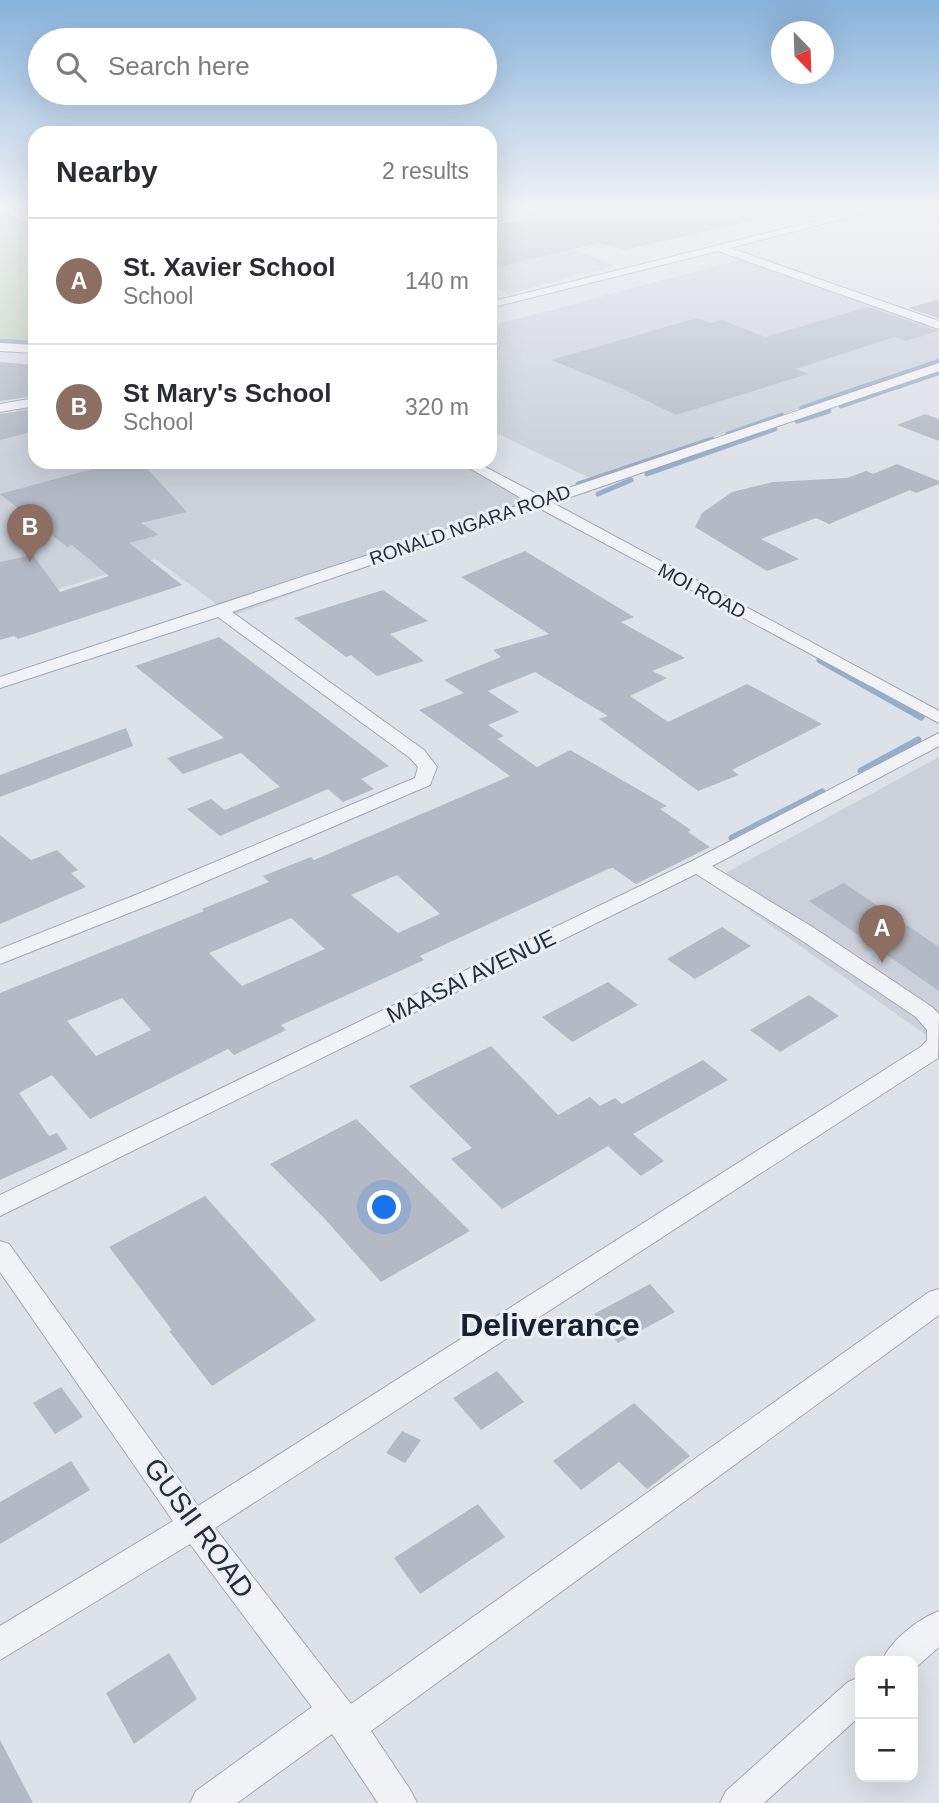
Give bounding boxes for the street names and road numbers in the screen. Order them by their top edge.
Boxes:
street label: RONALD NGARA ROAD [367,481,573,569]
street label: MOI ROAD [655,559,749,623]
street label: MAASAI AVENUE [382,924,560,1028]
street label: GUSII ROAD [138,1452,260,1604]

